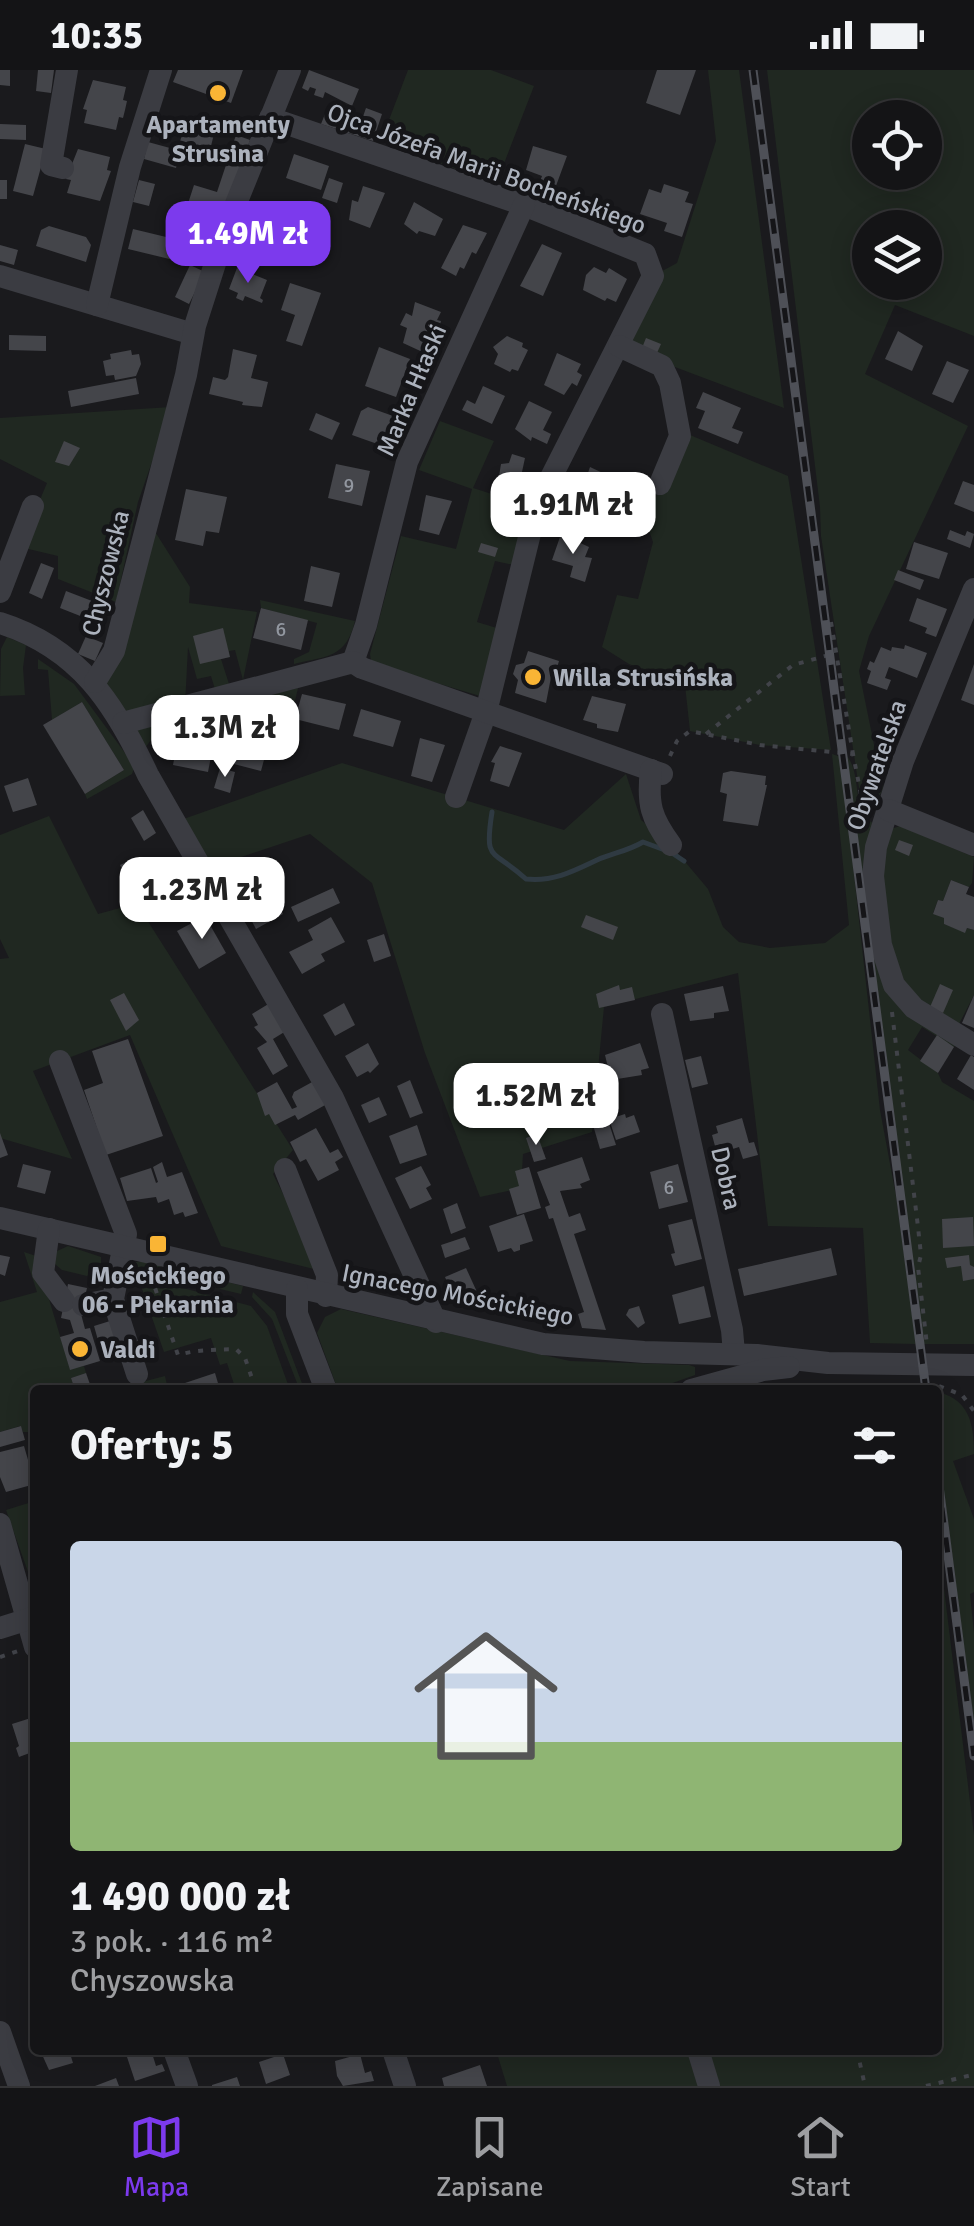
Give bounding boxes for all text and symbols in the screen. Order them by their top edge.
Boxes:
text: 10:35 [50,12,143,59]
marker: Apartamenty Strusina [207,82,229,104]
street label: Ojca Józefa Marii Bocheńskiego [323,96,651,241]
map controls [852,100,942,300]
button: locate [852,100,942,190]
place label: Apartamenty Strusina [146,109,290,169]
pin: 1.49M zł [145,201,351,286]
button: layers [852,210,942,300]
text: 1.49M zł [188,214,308,253]
street label: Marka Hłaski [370,319,453,461]
pin: 1.91M zł [470,472,676,557]
house number: 9 [344,473,354,498]
text: 1.91M zł [513,485,633,524]
street label: Chyszowska [75,507,136,639]
house number: 6 [276,617,286,642]
place label: Willa Strusińska [553,662,733,693]
marker: Willa Strusińska [522,666,544,688]
pin: 1.3M zł [133,695,317,780]
street label: Obywatelska [840,696,913,835]
text: 1.3M zł [173,708,277,747]
pin: 1.23M zł [99,857,305,942]
text: 1.23M zł [142,870,262,909]
pin: 1.52M zł [433,1063,639,1148]
text: 1.52M zł [476,1076,596,1115]
street label: Dobra [704,1143,749,1213]
house number: 6 [664,1175,674,1200]
marker: Mościckiego 06 - Piekarnia [147,1233,169,1255]
street label: Ignacego Mościckiego [340,1257,576,1332]
place label: Mościckiego 06 - Piekarnia [82,1260,234,1320]
place label: Valdi [100,1334,156,1365]
marker: Valdi [69,1338,91,1360]
icon: filters [847,1418,902,1473]
text: Oferty: 5 [70,1420,234,1471]
icon: home [396,1606,576,1786]
text: 1 490 000 zł [70,1871,291,1922]
text: 3 pok. · 116 m² [70,1922,274,1961]
text: Chyszowska [70,1961,235,2000]
tab: Mapa [123,2110,189,2204]
tab: Zapisane [436,2110,544,2204]
tab: Start [790,2110,851,2204]

